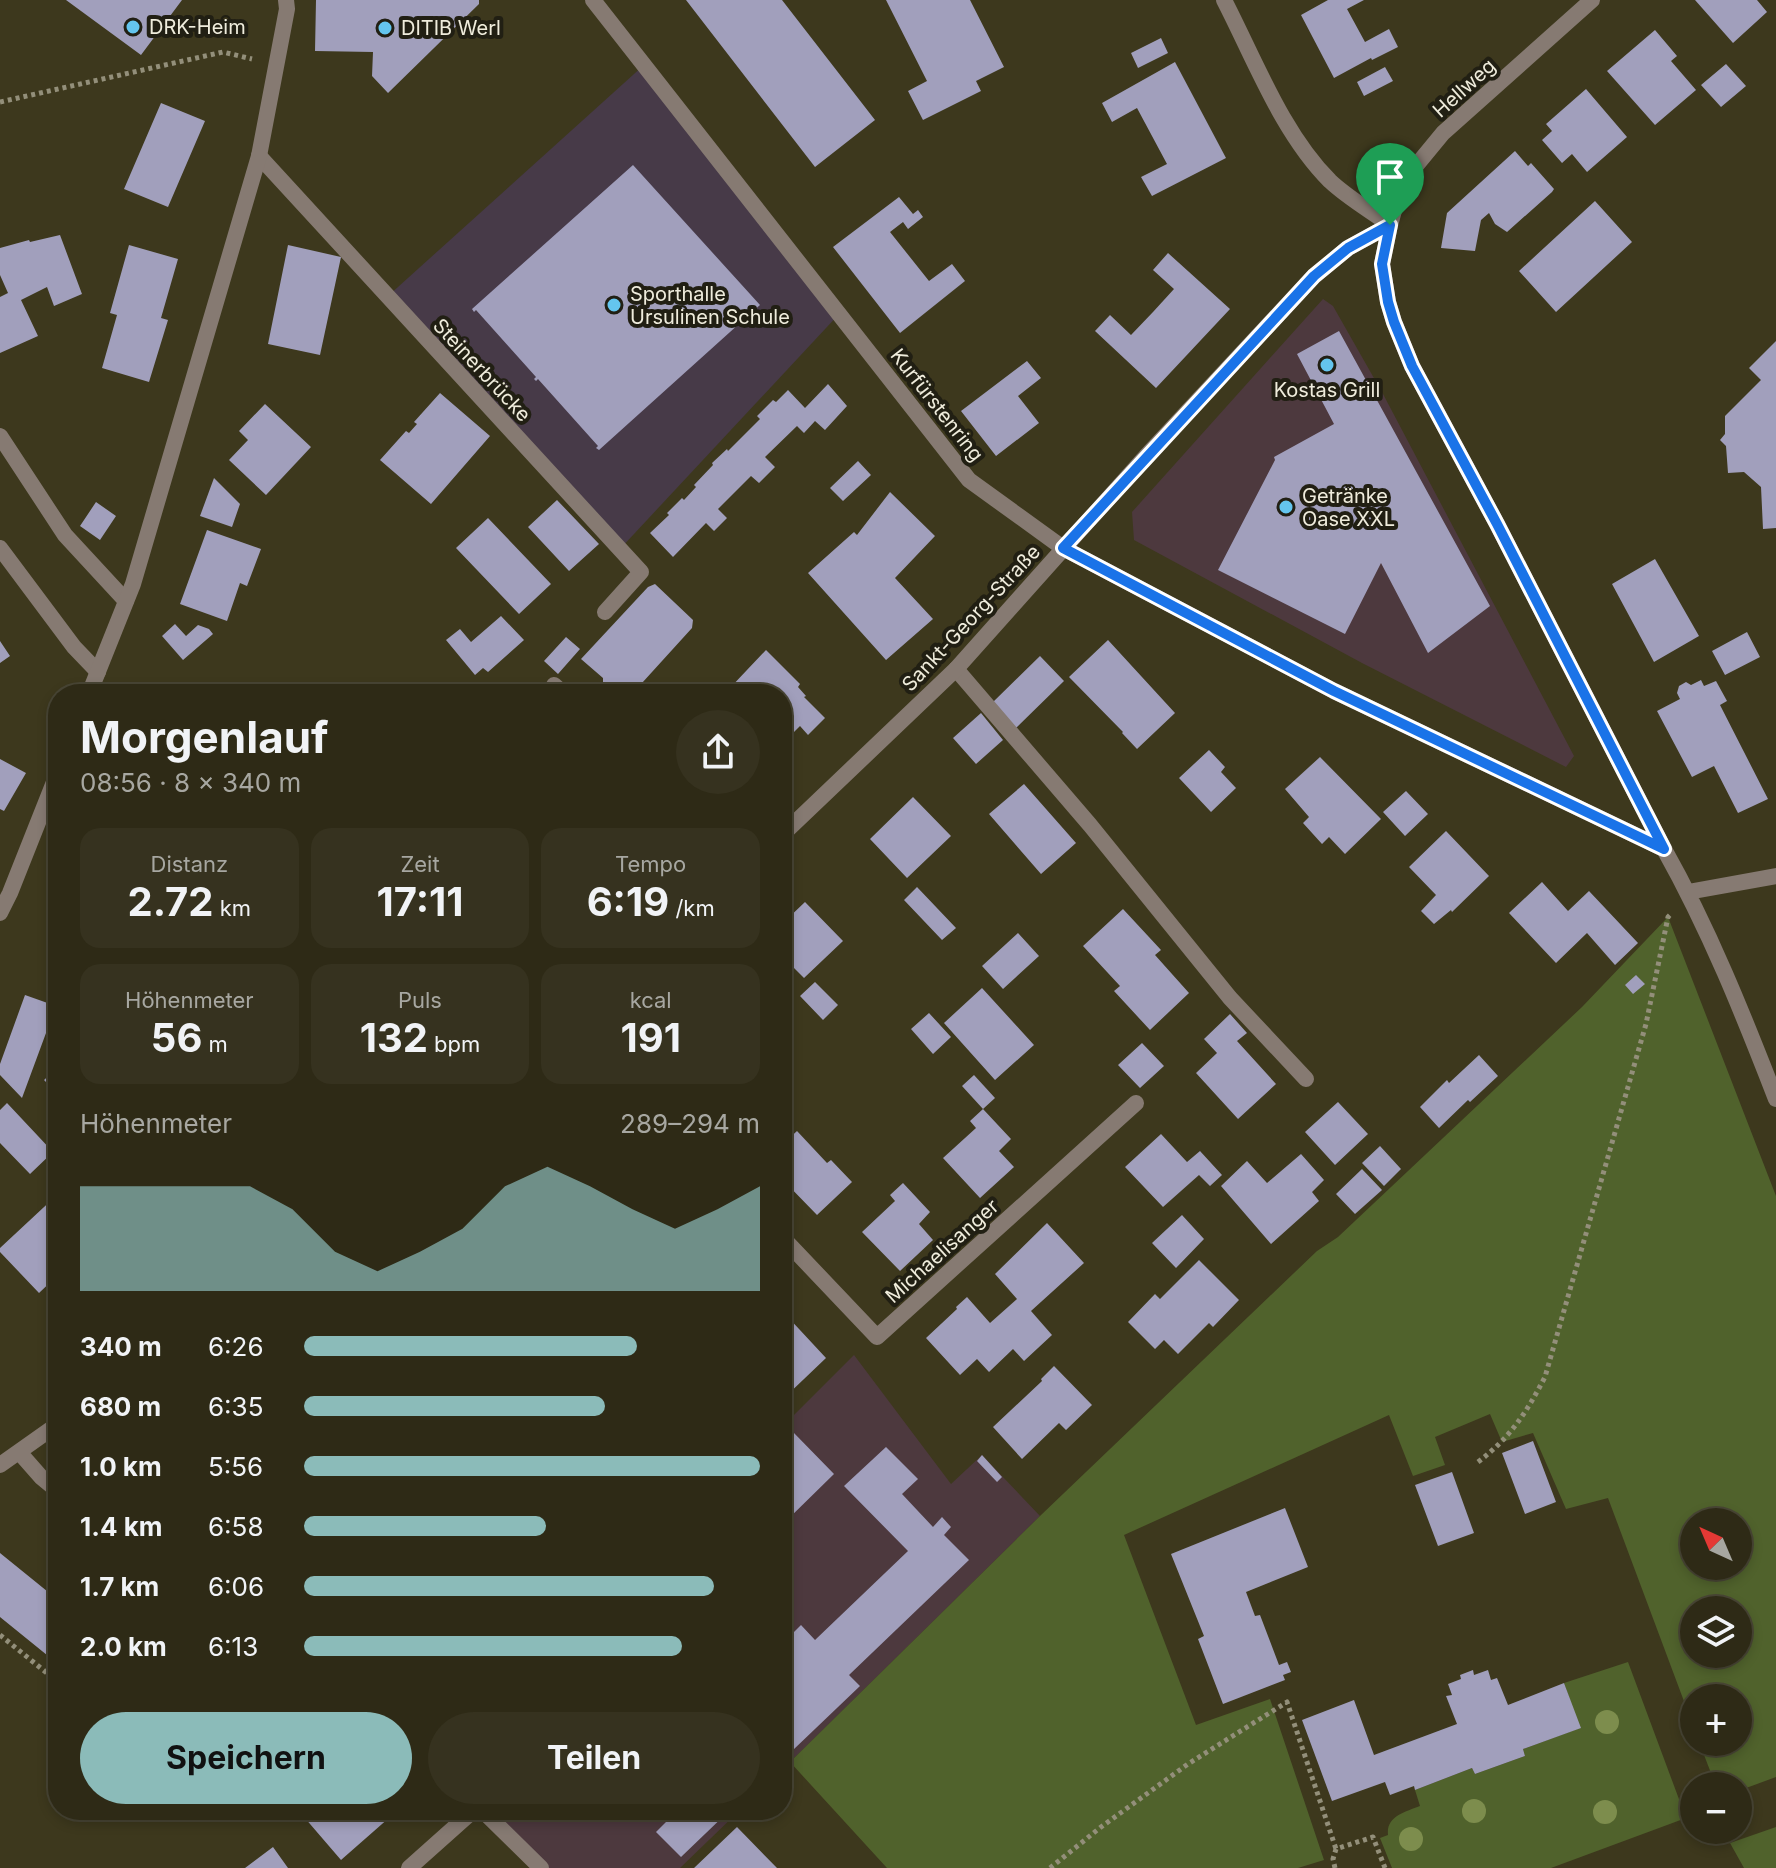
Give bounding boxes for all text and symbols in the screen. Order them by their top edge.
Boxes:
place label: DRK-Heim [149,15,246,39]
place label: DITIB Werl [401,16,501,40]
marker: DRK-Heim [124,18,142,36]
marker: DITIB Werl [376,19,394,37]
street label: Hellweg [1428,54,1500,122]
pin [1356,143,1424,225]
icon: arrive [1368,155,1412,199]
place label: Sporthalle Ursulinen Schule [630,282,790,329]
marker: Sporthalle Ursulinen Schule [605,296,623,314]
street label: Steinerbrücke [428,313,536,427]
street label: Kurfürstenring [886,344,988,466]
marker: Kostas Grill [1318,356,1336,374]
place label: Kostas Grill [1274,378,1380,402]
place label: Getränke Oase XXL [1302,484,1395,531]
marker: Getränke Oase XXL [1277,498,1295,516]
street label: Sankt-Georg-Straße [897,540,1045,696]
text: Morgenlauf [80,710,329,764]
button: share [676,710,760,794]
text: 08:56 · 8 × 340 m [80,767,301,798]
text: Distanz [151,851,228,877]
text: Zeit [400,851,440,877]
text: Tempo [615,851,686,877]
text: 2.72 [128,877,214,926]
text: 17:11 [376,877,464,926]
text: 6:19 [587,877,669,926]
text: km [214,895,251,921]
text: /km [669,895,715,921]
text: Höhenmeter [125,987,254,1013]
text: Puls [398,987,442,1013]
text: kcal [630,987,672,1013]
text: 56 [151,1013,202,1062]
text: 132 [360,1013,428,1062]
text: 191 [620,1013,681,1062]
text: m [202,1031,228,1057]
text: bpm [428,1031,480,1057]
text: Höhenmeter [80,1108,232,1139]
text: 289–294 m [620,1108,760,1139]
street label: Michaelisanger [881,1194,1004,1308]
text: 340 m [80,1331,162,1362]
text: 6:26 [208,1331,264,1362]
text: 680 m [80,1391,161,1422]
text: 6:35 [208,1391,263,1422]
text: 1.0 km [80,1451,162,1482]
text: 5:56 [208,1451,263,1482]
north arrow [1680,1508,1752,1580]
map controls [1680,1508,1752,1844]
text: 1.4 km [80,1511,162,1542]
text: 6:58 [208,1511,264,1542]
text: 1.7 km [80,1571,159,1602]
text: 6:06 [208,1571,264,1602]
button: layers [1680,1596,1752,1668]
text: 2.0 km [80,1631,167,1662]
text: 6:13 [208,1631,258,1662]
button: + [1680,1684,1752,1756]
button: Speichern [80,1712,412,1804]
button: Teilen [428,1712,760,1804]
button: − [1680,1772,1752,1844]

